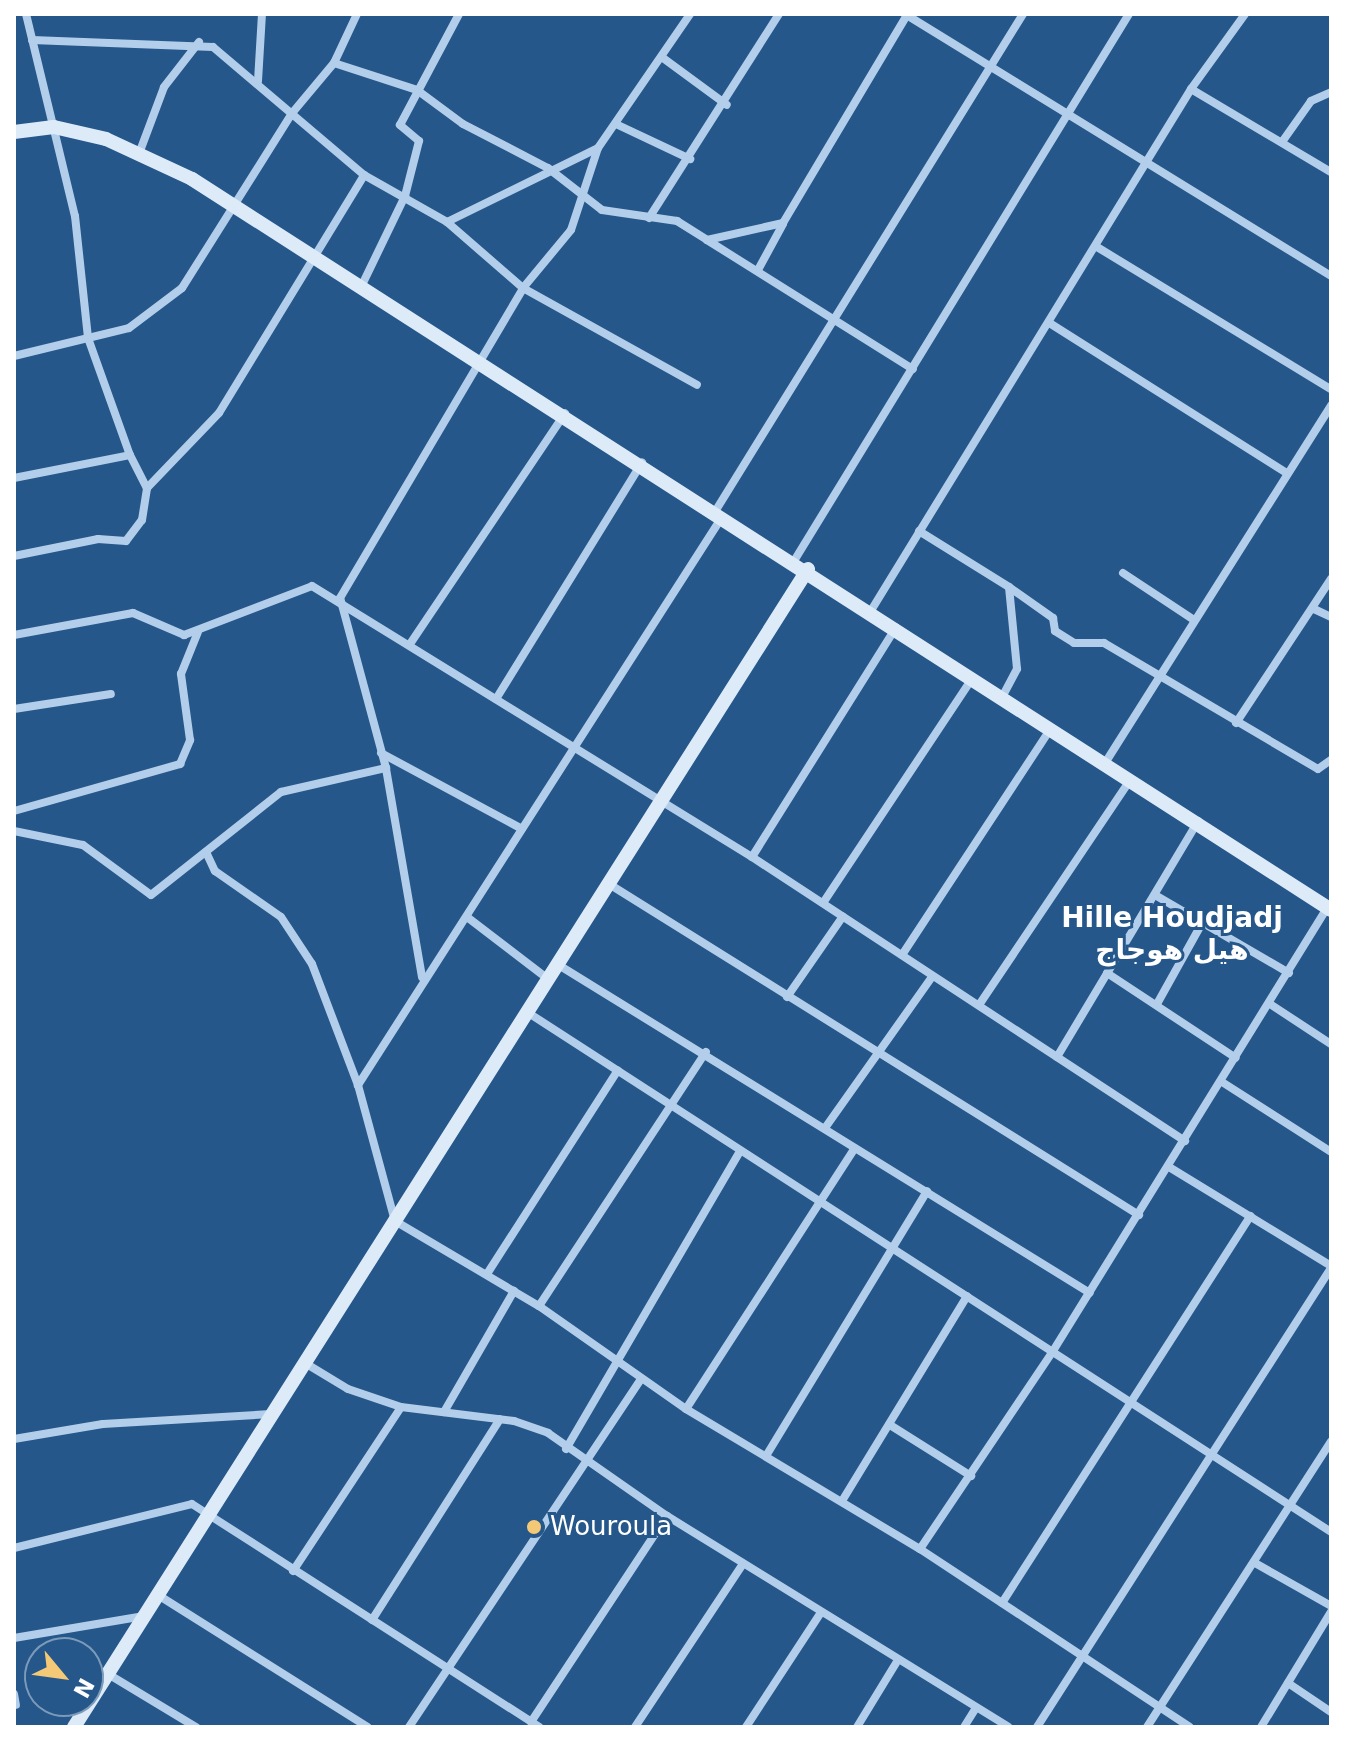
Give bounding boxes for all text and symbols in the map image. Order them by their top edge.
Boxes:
district label: Hille Houdjadj هيل هوجاج [1061,901,1283,967]
place label: Wouroula [550,1511,672,1543]
marker: Wouroula [525,1518,543,1536]
north arrow [24,1637,104,1717]
text: N [68,1674,99,1702]

